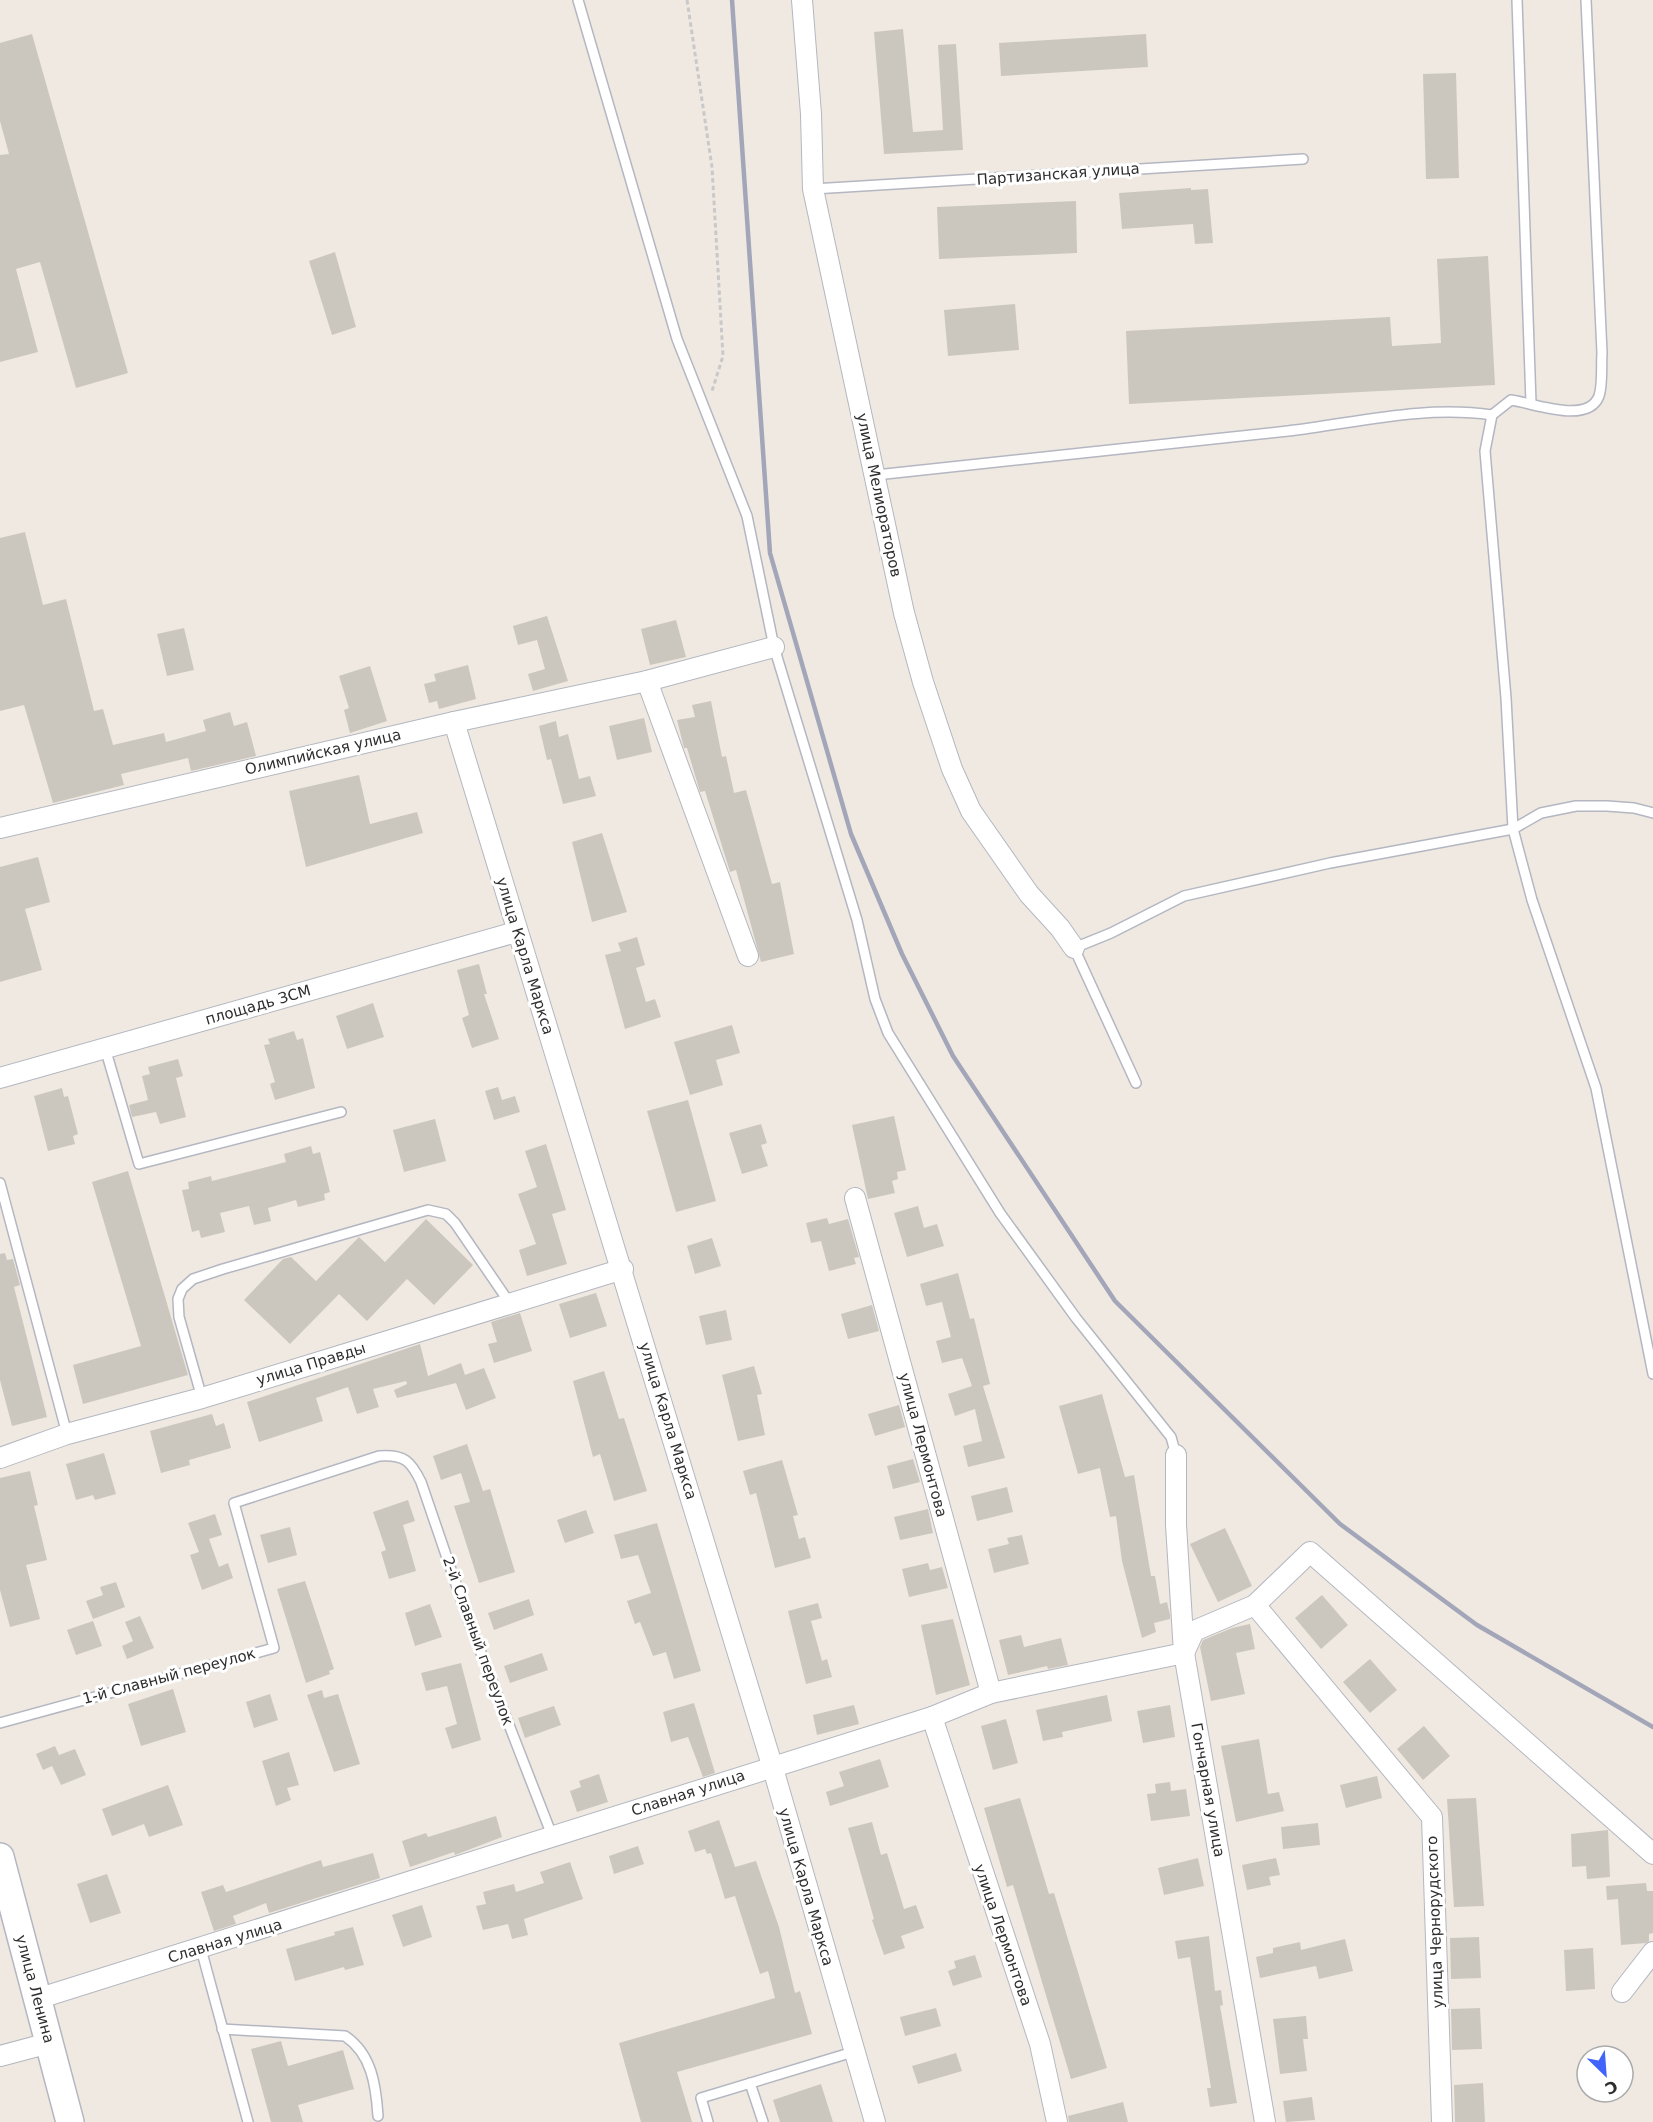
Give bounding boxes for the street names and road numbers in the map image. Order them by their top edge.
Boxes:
street label: Партизанская улица [976,159,1140,189]
street label: улица Мелиораторов [853,411,905,579]
street label: Олимпийская улица [243,725,403,779]
street label: улица Карла Маркса [492,875,558,1037]
street label: площадь ЗСМ [203,981,313,1029]
street label: улица Правды [254,1339,368,1389]
street label: улица Карла Маркса [635,1340,701,1502]
street label: улица Лермонтова [895,1371,951,1519]
street label: 2-й Славный переулок [439,1554,517,1728]
street label: 1-й Славный переулок [81,1644,257,1708]
street label: Гончарная улица [1187,1721,1229,1859]
street label: Славная улица [629,1766,747,1820]
street label: улица Карла Маркса [775,1806,837,1968]
street label: улица Чернорудского [1423,1835,1447,2009]
street label: улица Лермонтова [970,1862,1036,2008]
street label: Славная улица [166,1915,284,1967]
street label: улица Ленина [12,1933,58,2045]

